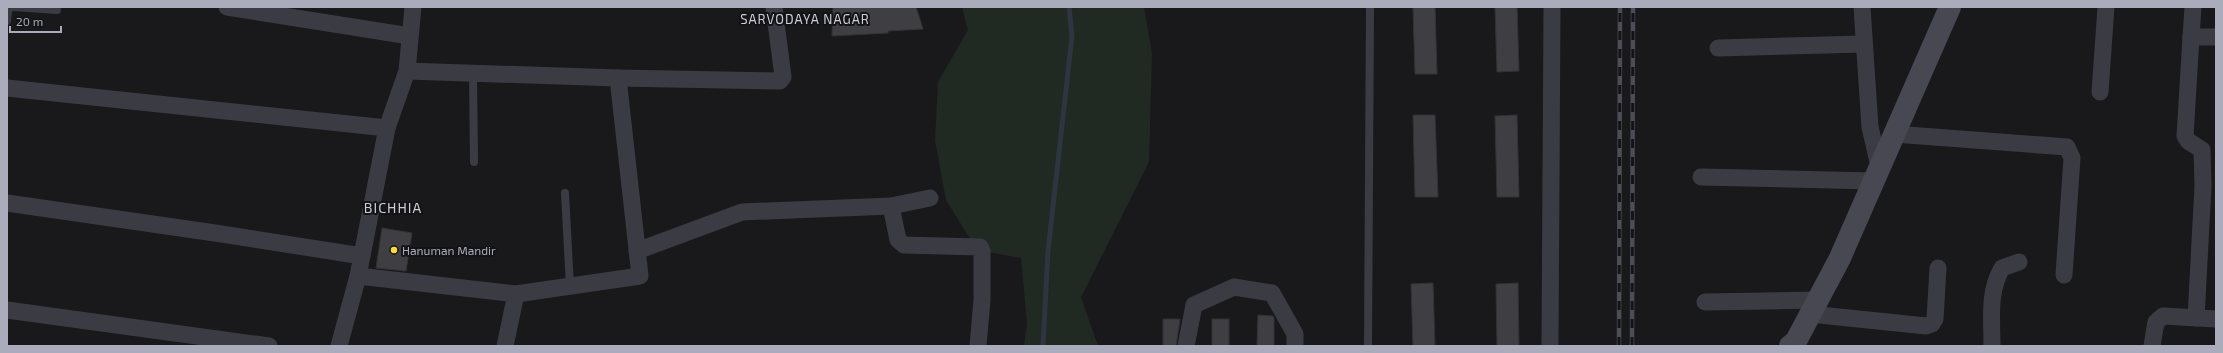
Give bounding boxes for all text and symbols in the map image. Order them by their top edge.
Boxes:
scale bar [10,8,61,34]
district label: SARVODAYA NAGAR [740,11,870,27]
text: 20 m [16,14,43,28]
district label: BICHHIA [364,199,422,216]
place label: Hanuman Mandir [402,243,496,257]
marker: Hanuman Mandir [389,245,399,255]

